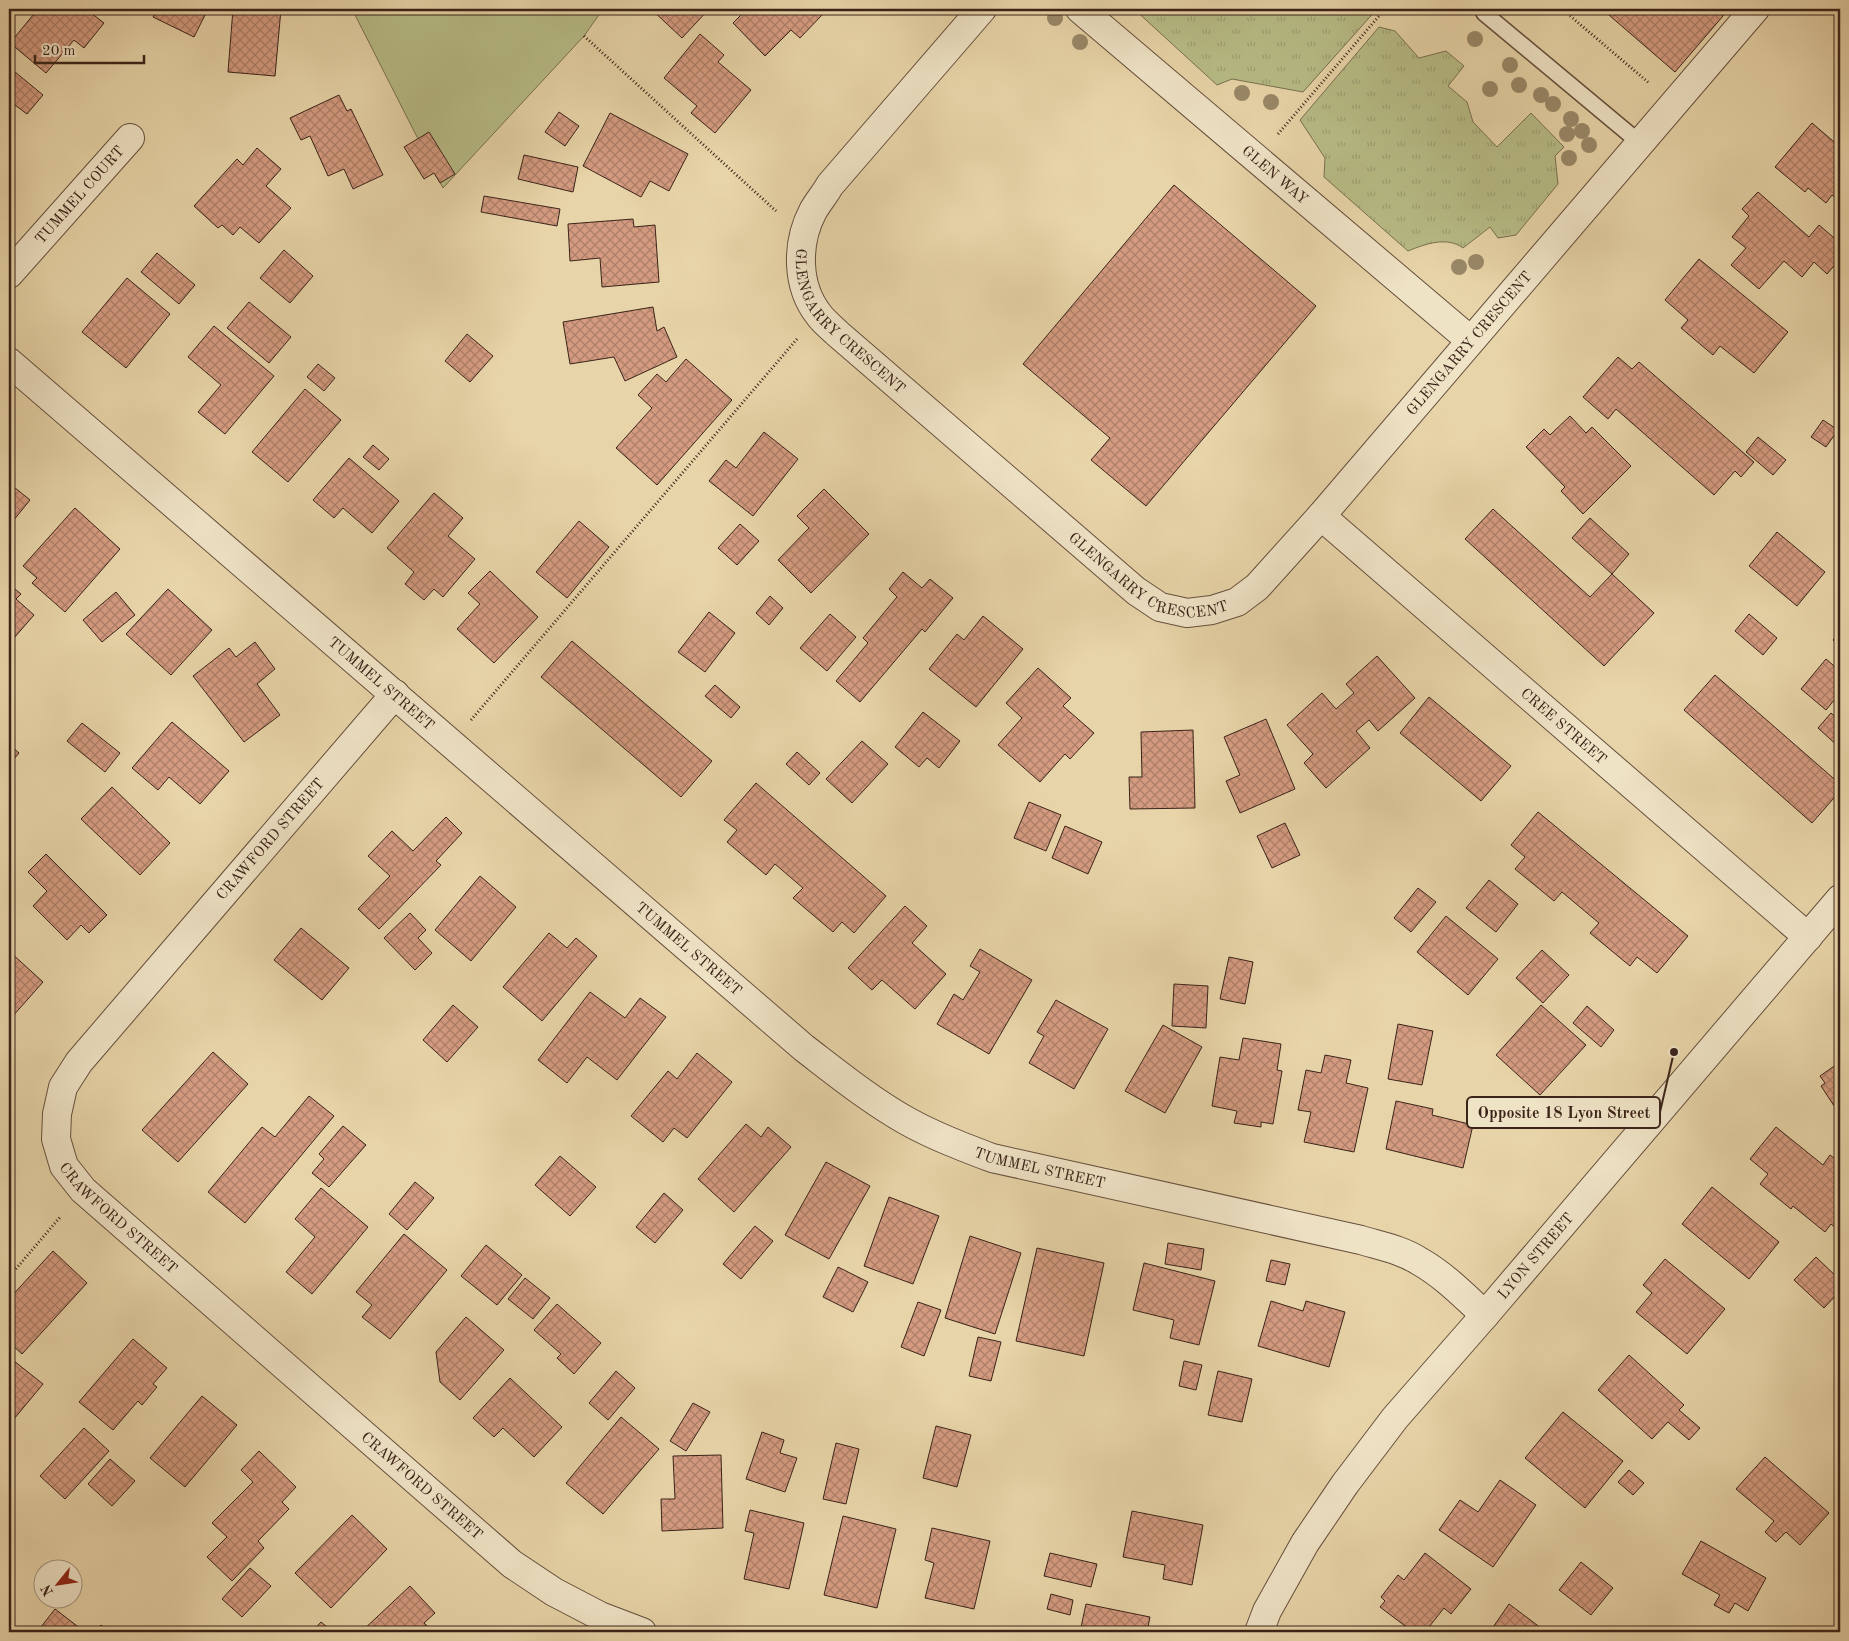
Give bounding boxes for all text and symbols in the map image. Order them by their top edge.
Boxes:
scale bar [35,32,144,64]
text: 20 m [42,44,76,59]
street label: TUMMEL COURT [33,144,128,248]
street label: GLEN WAY [1238,144,1310,208]
street label: GLENGARRY CRESCENT [792,248,907,397]
street label: GLENGARRY CRESCENT [1405,269,1536,419]
street label: GLENGARRY CRESCENT [1065,530,1230,622]
street label: TUMMEL STREET [325,635,436,734]
street label: CREE STREET [1517,686,1609,768]
street label: CRAWFORD STREET [215,776,328,903]
street label: TUMMEL STREET [632,900,744,999]
callout: Opposite 18 Lyon Street [1467,1097,1660,1128]
text: Opposite 18 Lyon Street [1478,1106,1651,1122]
street label: TUMMEL STREET [972,1146,1107,1192]
street label: CRAWFORD STREET [56,1160,179,1277]
street label: LYON STREET [1496,1211,1577,1303]
street label: CRAWFORD STREET [358,1430,485,1543]
north arrow [32,1558,82,1608]
text: N [39,1582,56,1598]

